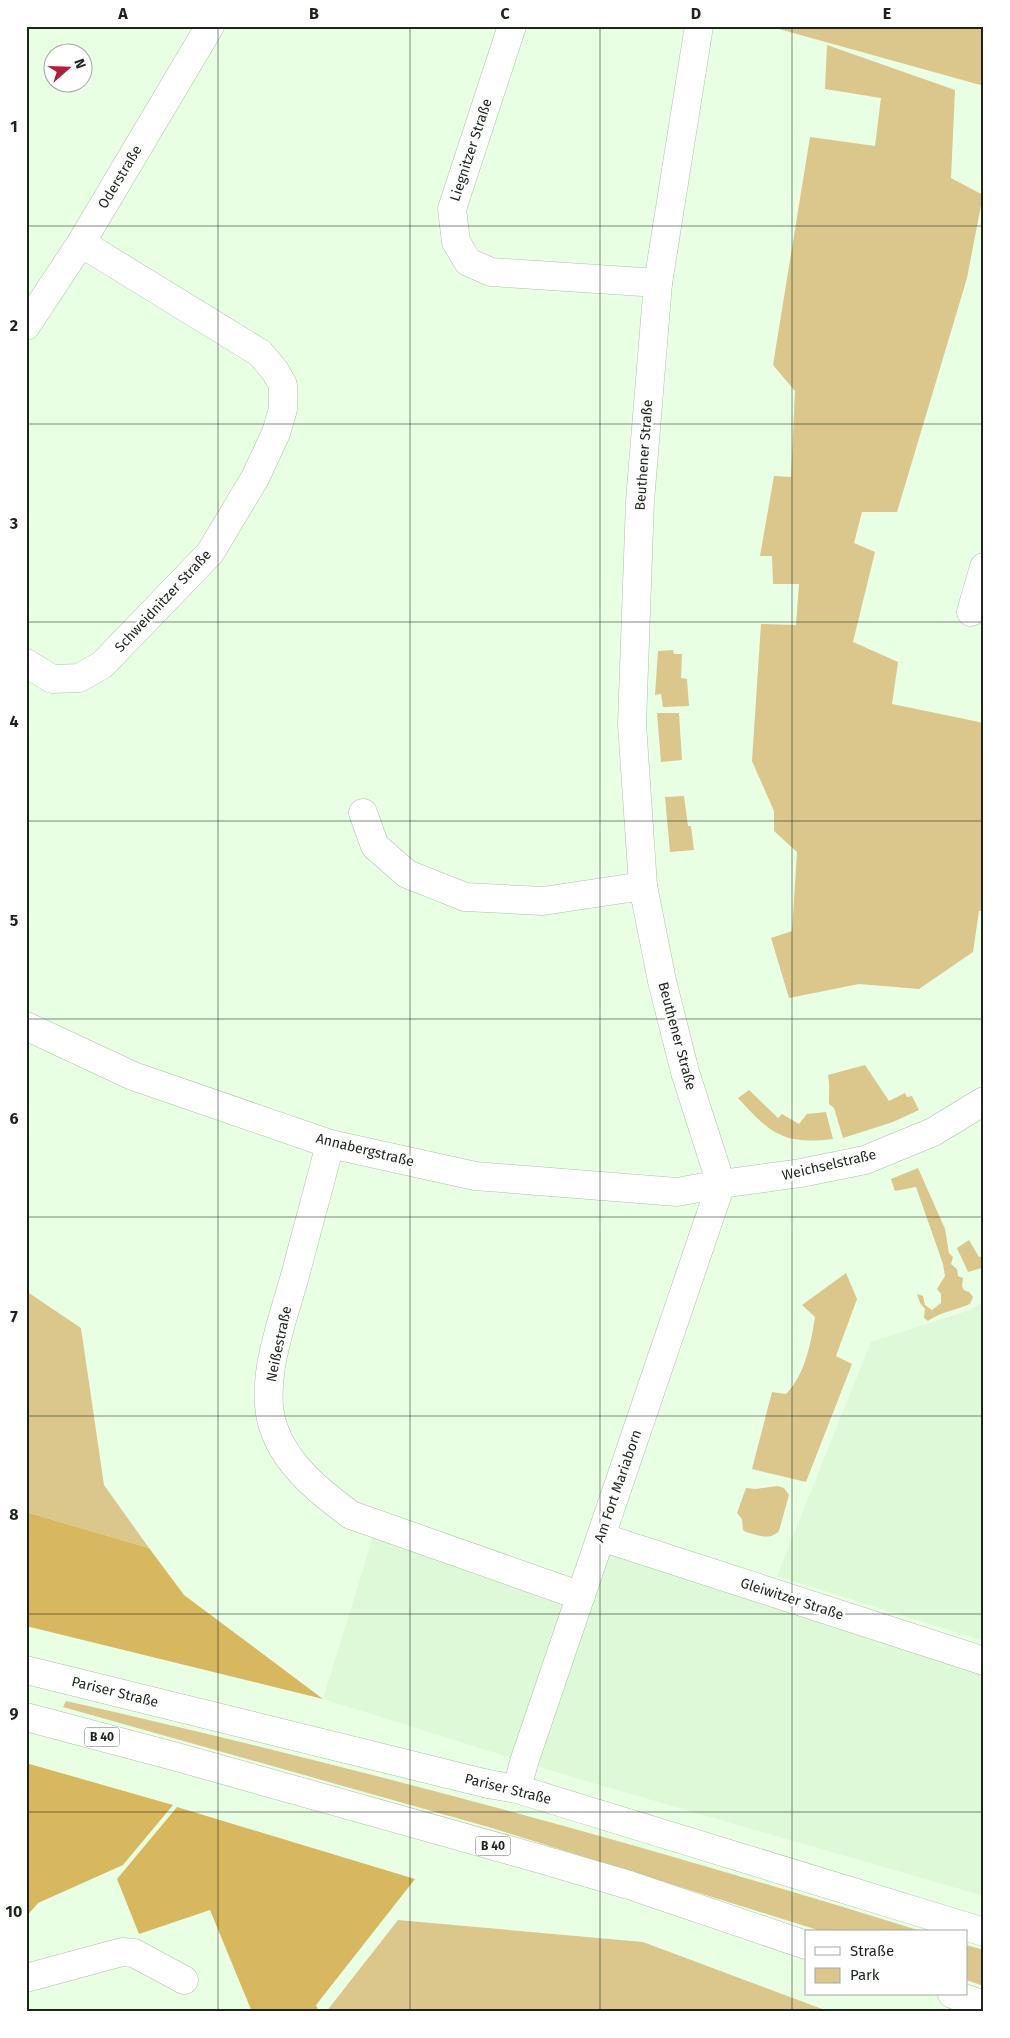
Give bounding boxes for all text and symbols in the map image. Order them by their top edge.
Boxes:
text: A [117,4,128,23]
text: B [309,4,319,23]
text: C [500,4,510,23]
text: D [691,4,701,23]
text: E [883,4,891,23]
north arrow [42,42,92,92]
text: N [70,56,89,71]
street label: Liegnitzer Straße [446,97,496,203]
text: 1 [10,117,18,136]
street label: Oderstraße [94,142,146,212]
text: 2 [10,316,18,335]
street label: Beuthener Straße [632,399,656,511]
text: 3 [9,514,18,533]
street label: Schweidnitzer Straße [111,546,215,656]
text: 4 [9,712,19,731]
text: 5 [10,911,19,930]
street label: Beuthener Straße [654,980,700,1092]
text: 6 [9,1109,19,1128]
street label: Annabergstraße [314,1130,416,1170]
street label: Weichselstraße [780,1146,878,1184]
street label: Neißestraße [263,1305,295,1383]
text: 7 [10,1307,18,1326]
street label: Am Fort Mariaborn [591,1427,645,1545]
text: 8 [9,1505,19,1524]
street label: Gleiwitzer Straße [738,1574,846,1624]
street label: Pariser Straße [70,1673,160,1711]
text: 9 [10,1704,19,1723]
road number: B 40 [84,1728,120,1746]
street label: Pariser Straße [463,1770,553,1808]
road number: B 40 [476,1836,510,1855]
text: 10 [6,1902,22,1921]
legend [805,1930,968,1996]
text: Straße [850,1942,894,1960]
text: Park [850,1966,880,1984]

